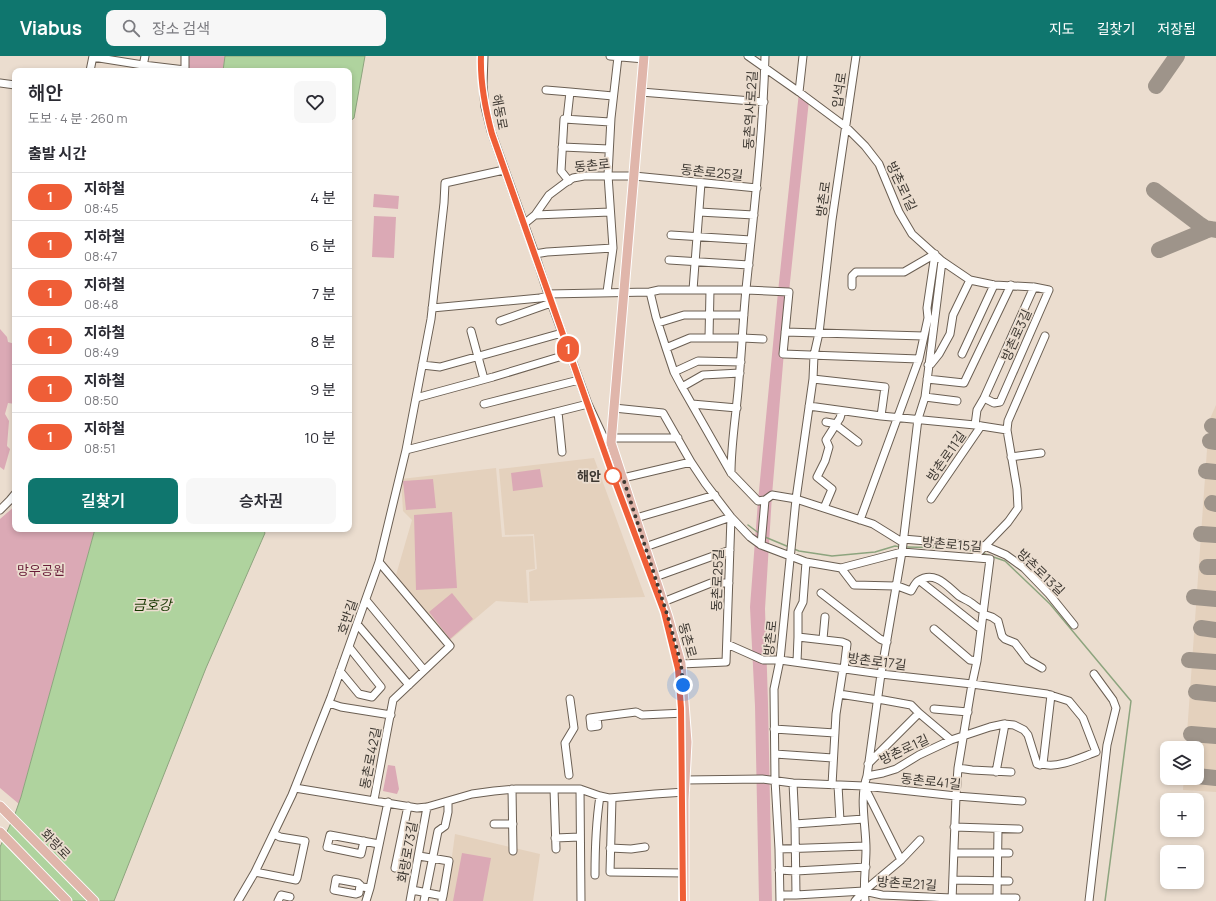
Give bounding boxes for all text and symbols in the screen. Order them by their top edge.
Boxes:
search box [106,10,386,46]
text: Viabus [20,15,82,41]
icon: search [120,17,142,39]
text: 장소 검색 [152,18,210,39]
text: 지도 [1049,19,1075,38]
text: 길찾기 [1097,19,1135,38]
text: 저장됨 [1157,19,1196,38]
street label: 동촌역사로2길 [739,70,761,150]
street label: 입석로 [828,71,850,109]
text: 해안 [28,80,63,106]
button: heart [294,81,336,123]
street label: 해동로 [488,93,512,131]
text: 도보 · 4 분 · 260 m [28,109,127,127]
text: 출발 시간 [28,143,86,164]
street label: 동촌로 [573,154,611,176]
street label: 방촌로1길 [883,158,921,214]
street label: 동촌로25길 [680,160,744,184]
text: 지하철 [84,178,125,199]
street label: 방촌로 [812,180,834,218]
text: 1 [47,187,53,206]
text: 4 분 [310,187,336,208]
text: 08:45 [84,199,119,217]
text: 지하철 [84,226,125,247]
text: 1 [47,235,53,254]
text: 6 분 [310,235,336,256]
text: 08:47 [84,247,118,265]
text: 지하철 [84,274,125,295]
text: 1 [47,283,53,302]
text: 7 분 [312,283,336,304]
text: 08:48 [84,295,119,313]
street label: 방촌로3길 [997,306,1035,364]
text: 지하철 [84,322,125,343]
text: 1 [47,331,53,350]
text: 8 분 [310,331,336,352]
line badge: 1 [555,336,581,362]
text: 1 [565,339,571,358]
text: 08:49 [84,343,119,361]
text: 지하철 [84,370,125,391]
text: 1 [47,379,53,398]
text: 9 분 [310,379,336,400]
text: 08:50 [84,391,119,409]
text: 지하철 [84,418,125,439]
text: 1 [47,427,53,446]
text: 10 분 [304,427,336,448]
street label: 방촌로11길 [922,427,970,485]
text: 08:51 [84,439,116,457]
place label: 해안 [577,467,601,485]
marker: 해안 [604,467,622,485]
button: 길찾기 [28,478,178,524]
button: 승차권 [186,478,336,524]
street label: 방촌로15길 [921,532,983,556]
street label: 방촌로13길 [1013,545,1069,599]
street label: 동촌로25길 [707,548,727,612]
park label: 망우공원 [17,561,65,579]
water label: 금호강 [133,595,173,614]
street label: 호반길 [333,597,361,637]
street label: 방촌로 [759,619,781,657]
street label: 동촌로 [675,620,701,660]
street label: 방촌로17길 [846,648,908,674]
your location [673,675,693,695]
street label: 동촌로42길 [355,725,385,791]
street label: 방촌로1길 [876,730,932,768]
map controls [1160,741,1204,889]
button: layers [1160,741,1204,785]
street label: 동촌로41길 [900,769,962,793]
button: + [1160,793,1204,837]
street label: 화랑로73길 [393,820,421,884]
street label: 화랑로 [37,825,75,863]
button: − [1160,845,1204,889]
street label: 방촌로21길 [876,872,938,894]

